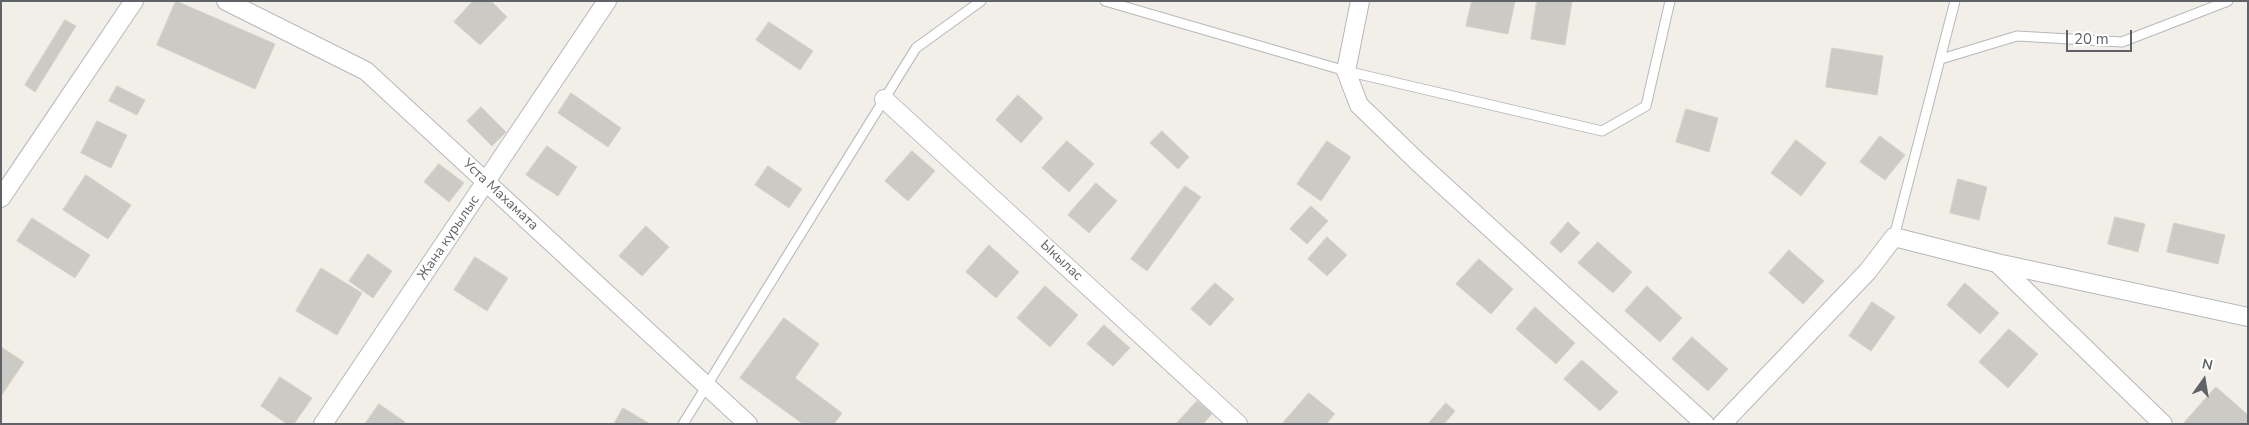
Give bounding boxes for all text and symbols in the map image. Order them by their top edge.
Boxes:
scale bar [2069,20,2135,52]
text: 20 m [2074,29,2109,49]
street label: Уста Махамата [459,156,541,234]
street label: Жана курылыс [414,192,484,284]
street label: Ыкылас [1036,237,1086,285]
text: N [2200,354,2215,375]
north arrow [2179,355,2229,405]

